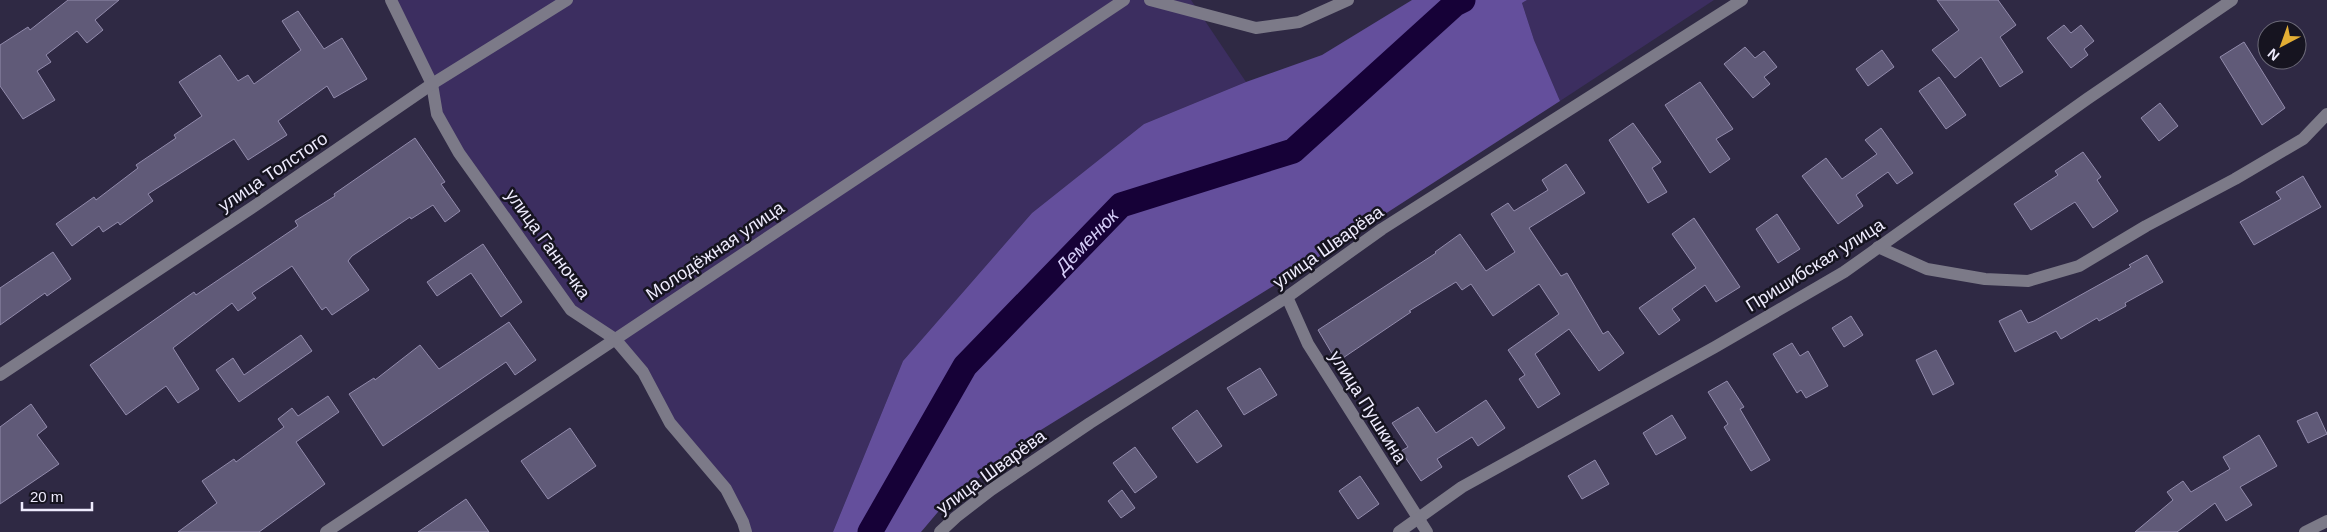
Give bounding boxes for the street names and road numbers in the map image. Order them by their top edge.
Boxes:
street label: улица Толстого [215,128,331,216]
street label: улица Ганночка [502,185,595,303]
street label: Молодёжная улица [642,197,789,305]
street label: улица Шварёва [1269,201,1388,292]
street label: Пришибская улица [1742,214,1889,316]
street label: улица Пушкина [1325,347,1411,468]
street label: улица Шварёва [933,425,1050,518]

